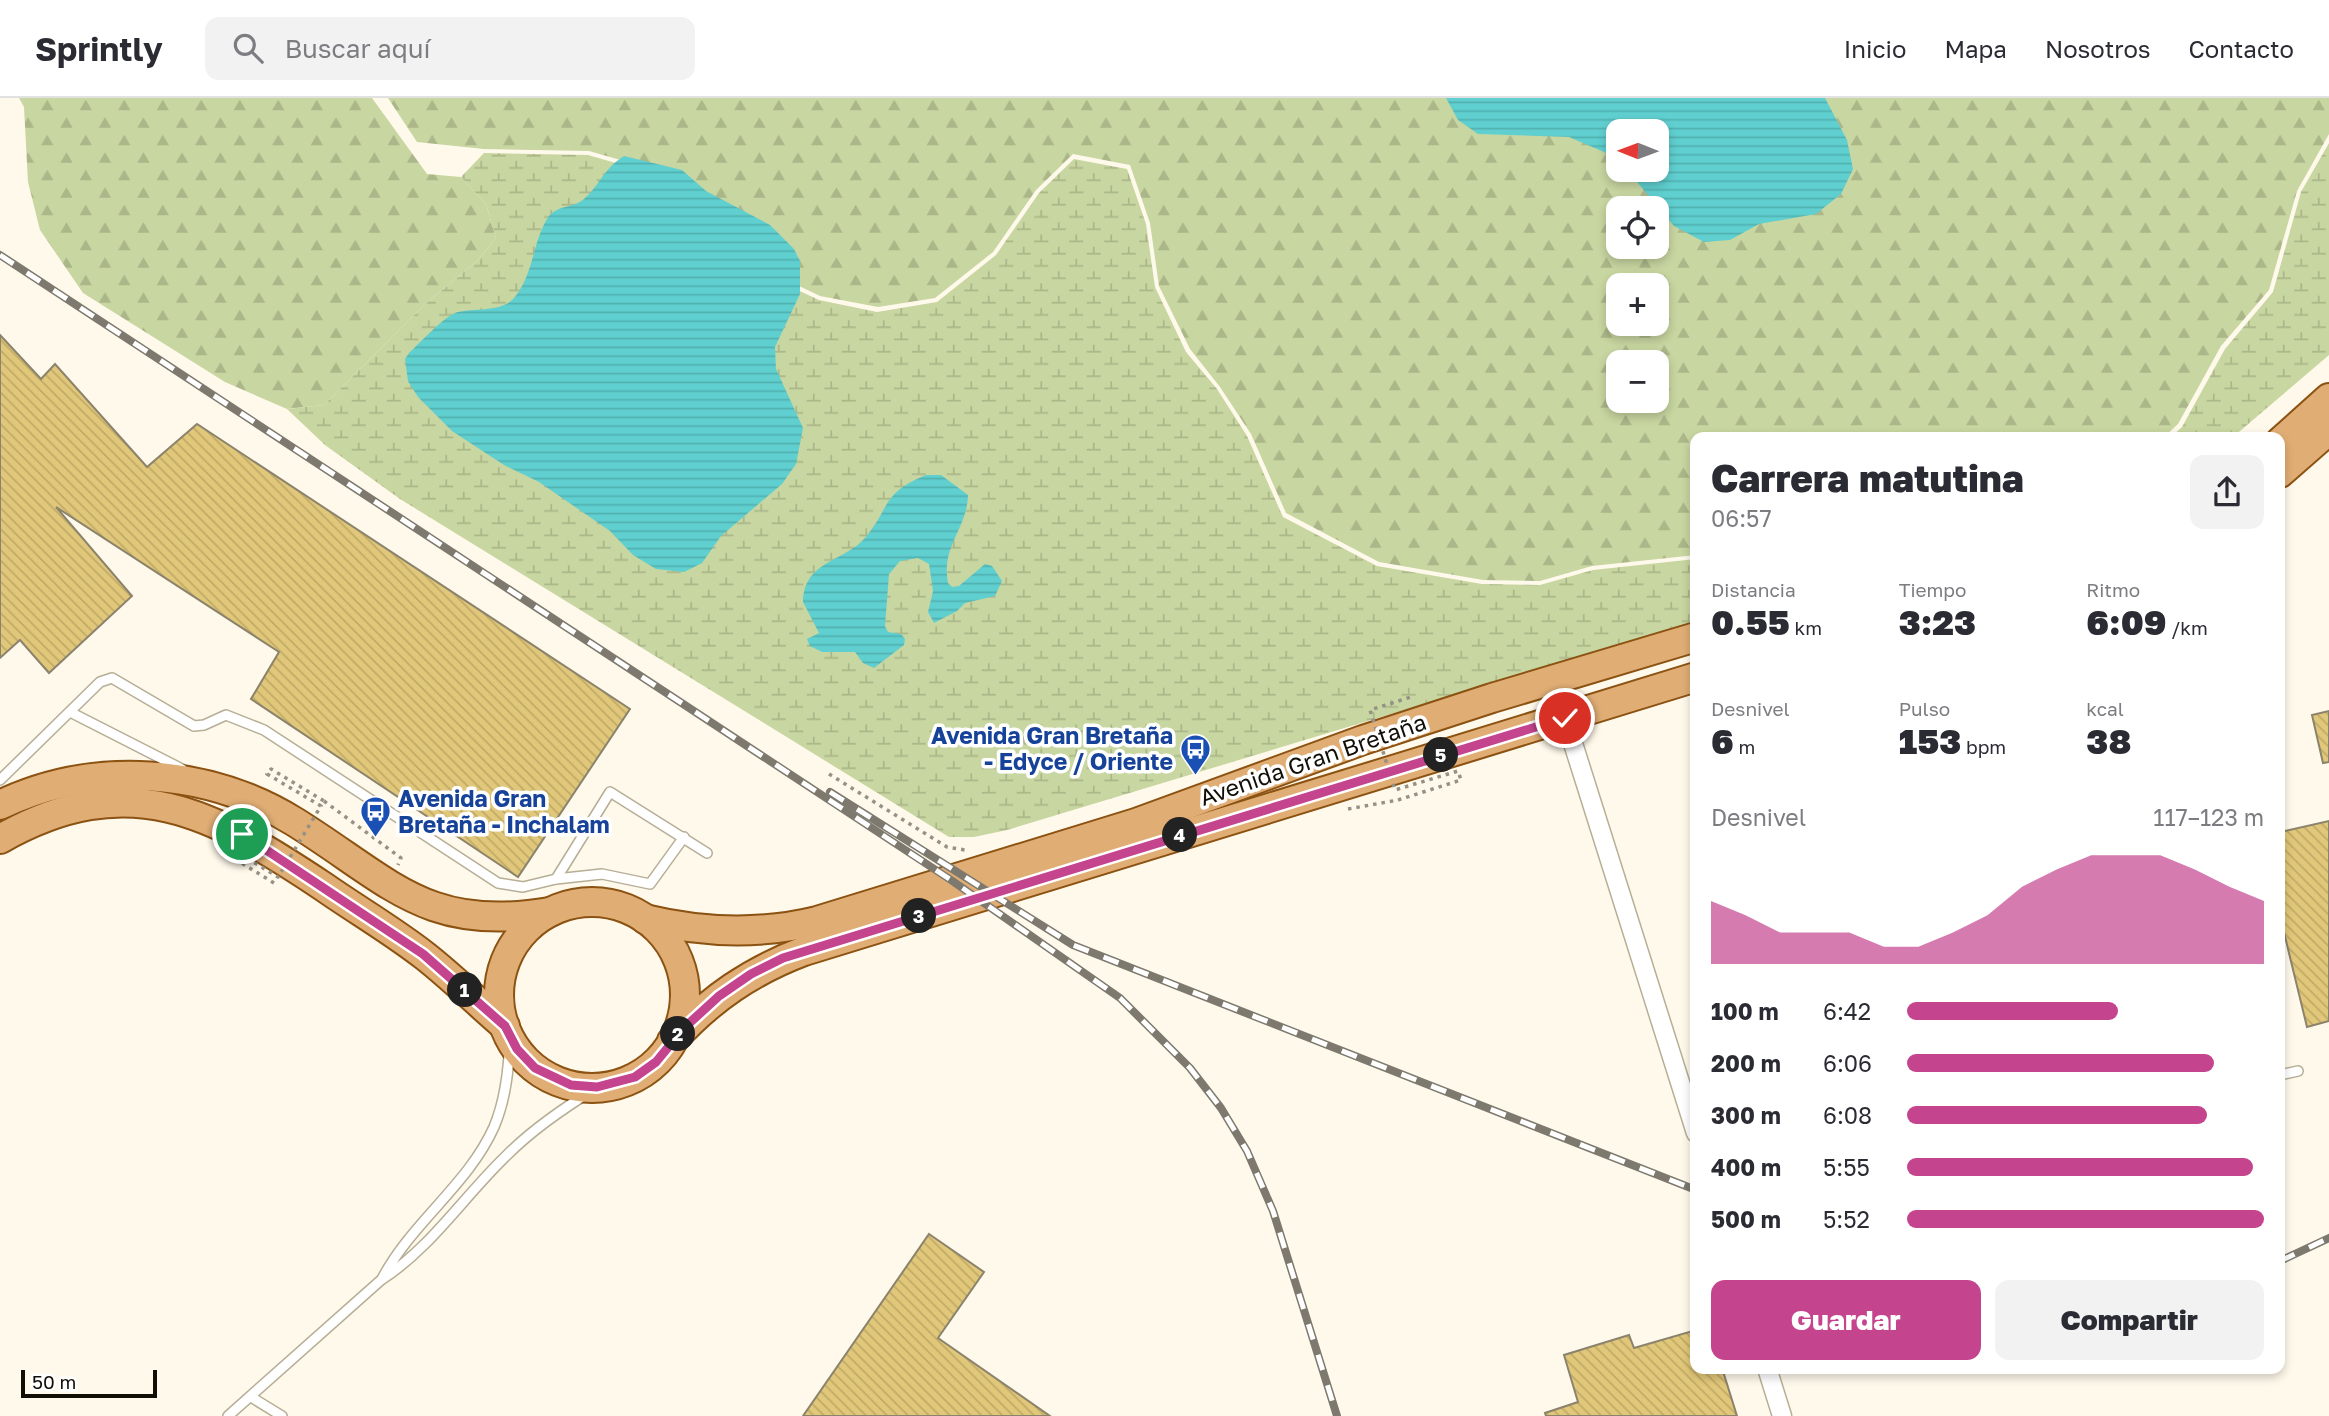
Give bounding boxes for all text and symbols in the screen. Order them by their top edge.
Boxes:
search box [205,17,695,80]
text: Sprintly [35,29,163,68]
icon: search [229,29,267,67]
text: Buscar aquí [285,33,431,64]
text: Inicio [1844,34,1906,63]
text: Mapa [1944,34,2007,63]
text: Nosotros [2045,34,2151,63]
text: Contacto [2189,34,2294,63]
north arrow [1606,119,1670,182]
map controls [1606,119,1669,413]
button: locate [1606,196,1669,259]
button: + [1606,273,1669,336]
button: − [1606,350,1669,413]
text: Carrera matutina [1711,455,2024,500]
button: share [2190,455,2264,529]
text: 06:57 [1711,504,1772,532]
text: Distancia [1711,578,1796,601]
text: Tiempo [1899,578,1966,601]
text: Ritmo [2086,578,2140,601]
text: 0.55 [1711,601,1790,643]
text: 3:23 [1899,601,1976,643]
text: 6:09 [2086,601,2166,643]
text: km [1790,616,1822,639]
text: /km [2166,616,2208,639]
pin [1535,688,1595,748]
text: Desnivel [1711,697,1790,720]
text: Pulso [1899,697,1950,720]
text: kcal [2086,697,2124,720]
icon: check [1546,699,1584,737]
street label: Avenida Gran Bretaña [1196,707,1430,811]
text: 6 [1711,720,1734,762]
text: 153 [1899,720,1961,762]
text: 38 [2086,720,2131,762]
place label: Avenida Gran Bretaña - Edyce / Oriente [931,721,1173,775]
bus stop icon: Avenida Gran Bretaña - Edyce / Oriente [1179,732,1213,776]
text: m [1734,735,1755,758]
text: bpm [1961,735,2006,758]
pin: 5 [1424,738,1458,772]
text: 5 [1435,743,1446,766]
place label: Avenida Gran Bretaña - Inchalam [398,784,610,838]
bus stop icon: Avenida Gran Bretaña - Inchalam [358,795,392,839]
text: Desnivel [1711,803,1806,831]
text: 117–123 m [2153,803,2264,831]
pin [212,804,272,864]
icon: arrive [223,815,261,853]
pin: 4 [1162,818,1198,852]
text: 4 [1174,823,1185,846]
pin: 3 [902,898,936,934]
text: 3 [913,904,924,927]
pin: 1 [448,972,482,1008]
text: 1 [460,978,469,1001]
text: 100 m [1711,997,1779,1025]
text: 6:42 [1823,997,1871,1025]
pin: 2 [660,1016,696,1052]
text: 2 [672,1022,683,1045]
text: 200 m [1711,1049,1781,1077]
text: 6:06 [1823,1049,1872,1077]
text: 300 m [1711,1101,1781,1129]
text: 6:08 [1823,1101,1872,1129]
text: 400 m [1711,1153,1781,1181]
text: 5:55 [1823,1153,1870,1181]
text: 500 m [1711,1205,1781,1233]
text: 5:52 [1823,1205,1870,1233]
button: Guardar [1711,1280,1981,1360]
button: Compartir [1995,1280,2264,1360]
scale bar [21,1367,158,1399]
text: 50 m [32,1370,76,1393]

